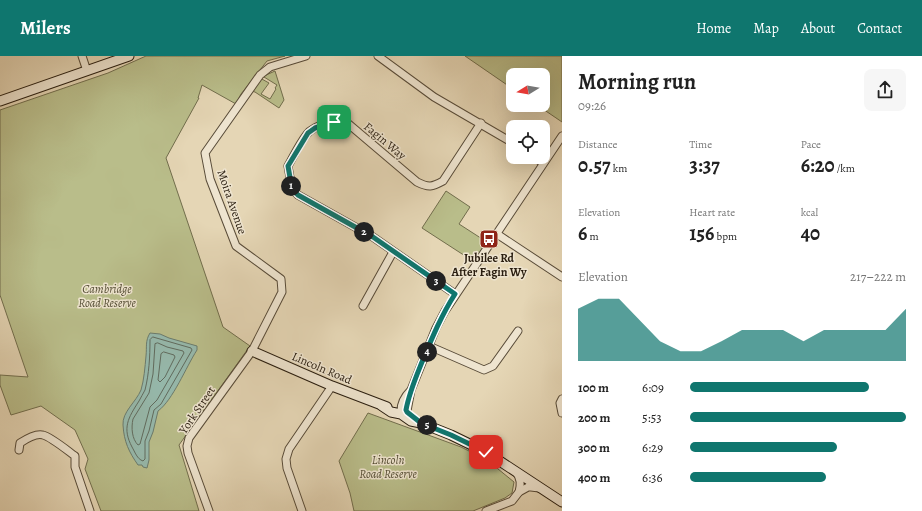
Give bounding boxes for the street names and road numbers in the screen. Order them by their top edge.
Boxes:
street label: Fagin Way [361,119,410,164]
street label: Moira Avenue [213,167,251,237]
street label: Lincoln Road [290,348,355,388]
street label: York Street [175,383,219,438]

